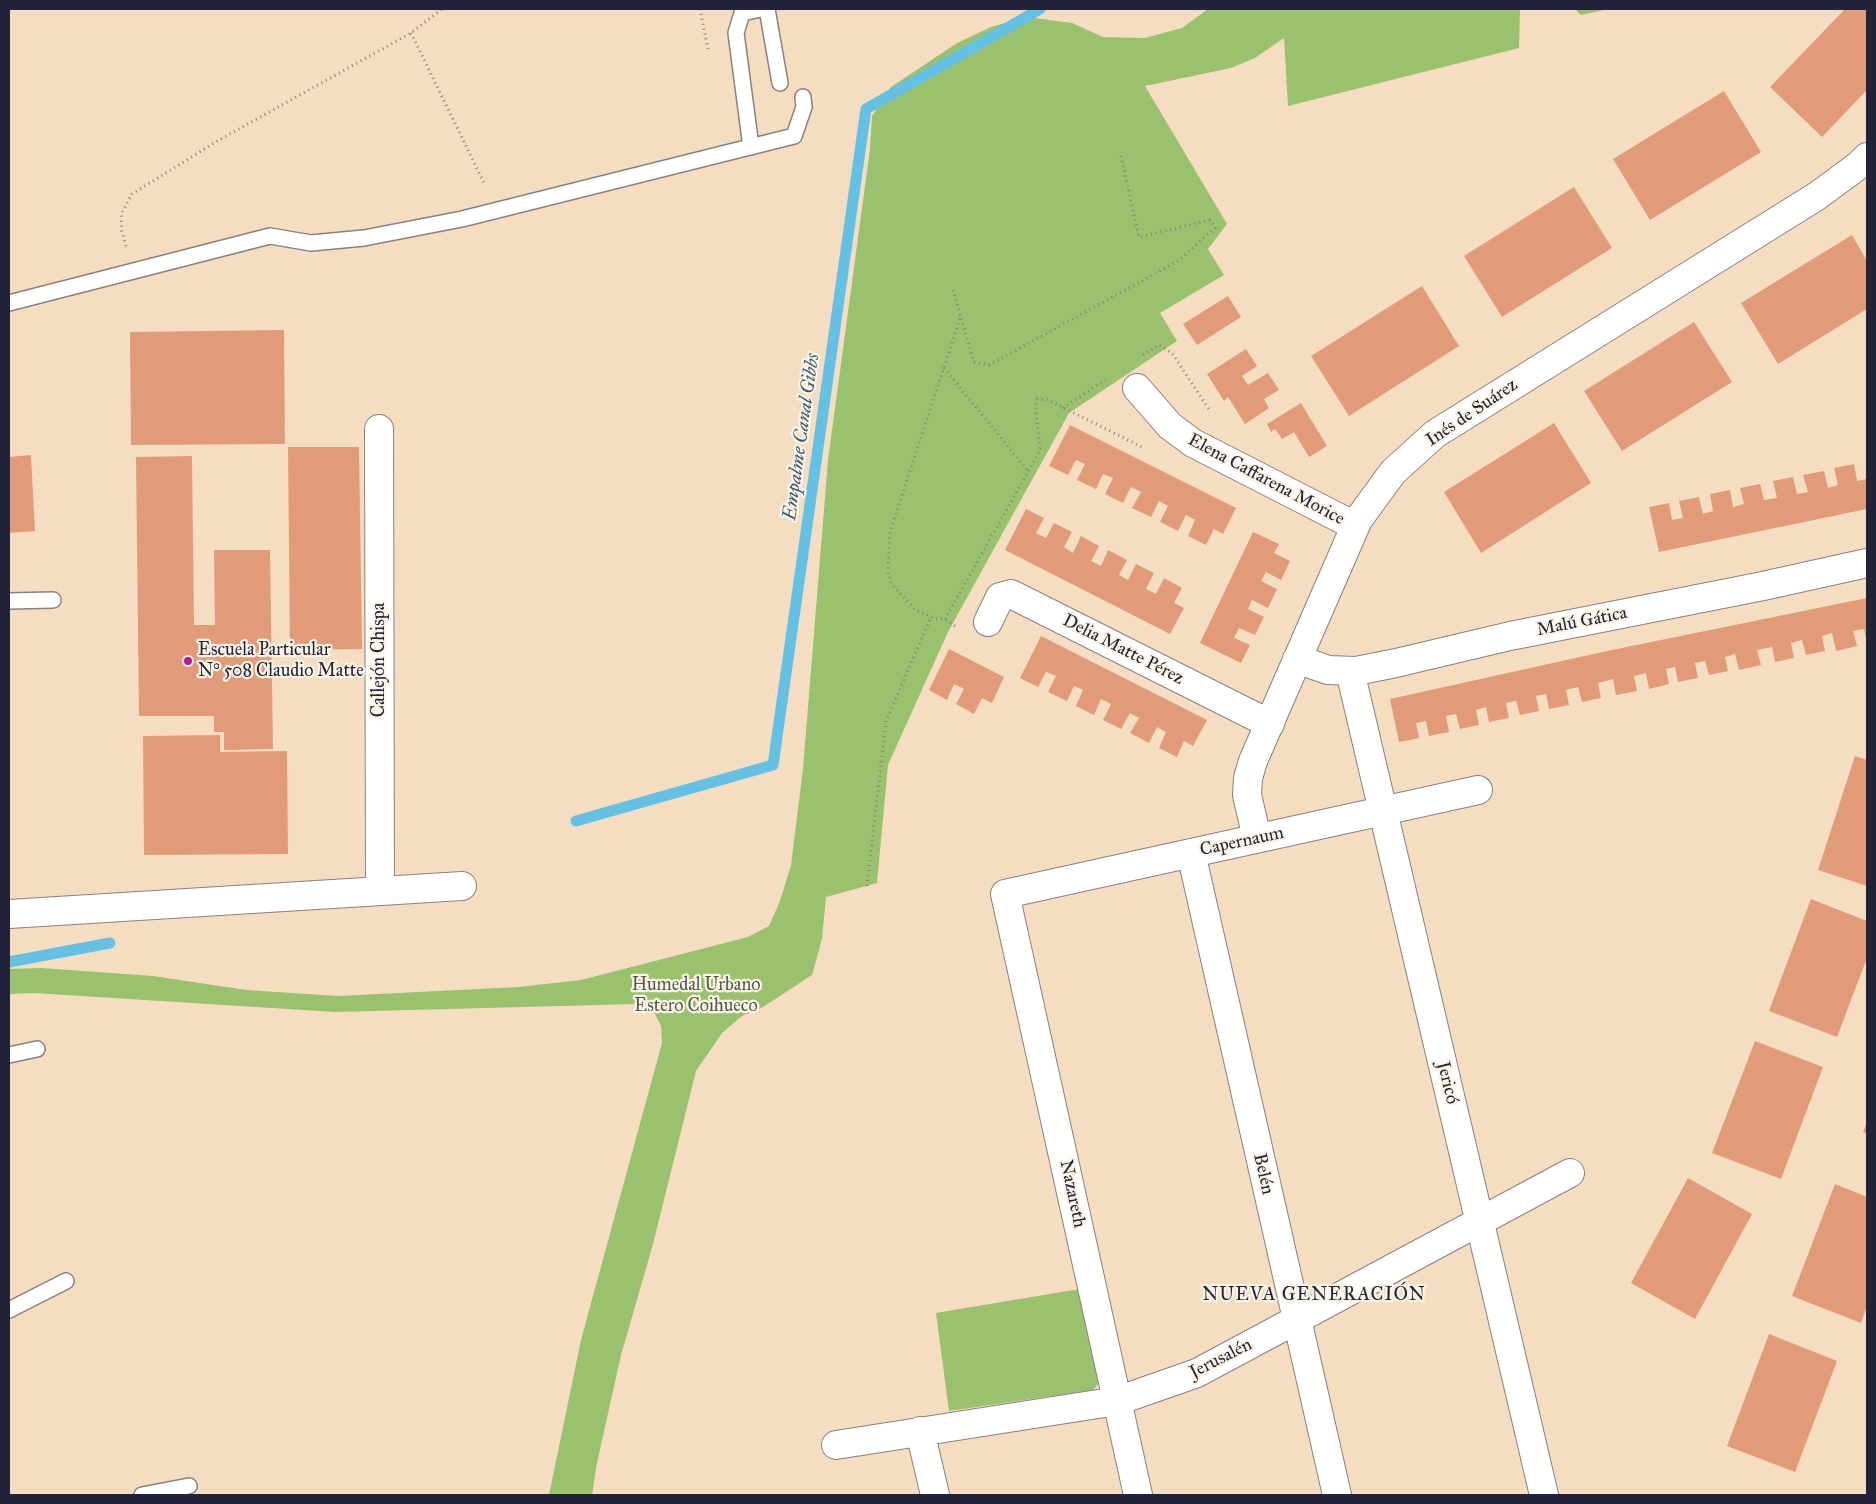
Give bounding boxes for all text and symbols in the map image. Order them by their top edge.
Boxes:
water label: Empalme Canal Gibbs [779,352,825,522]
street label: Inés de Suárez [1422,374,1522,452]
street label: Elena Caffarena Morice [1184,430,1348,530]
street label: Callejón Chispa [369,603,391,717]
street label: Malú Gática [1535,603,1629,641]
street label: Delia Matte Pérez [1059,610,1187,690]
place label: Escuela Particular N° 508 Claudio Matte [198,640,364,682]
marker: Escuela Particular N° 508 Claudio Matte [182,655,194,667]
street label: Capernaum [1198,823,1286,861]
park label: Humedal Urbano Estero Coihueco [632,975,760,1018]
street label: Jericó [1431,1060,1463,1106]
street label: Belén [1248,1151,1278,1197]
street label: Nazareth [1054,1158,1090,1230]
district label: NUEVA GENERACIÓN [1200,1284,1428,1306]
street label: Jerusalén [1186,1334,1256,1384]

